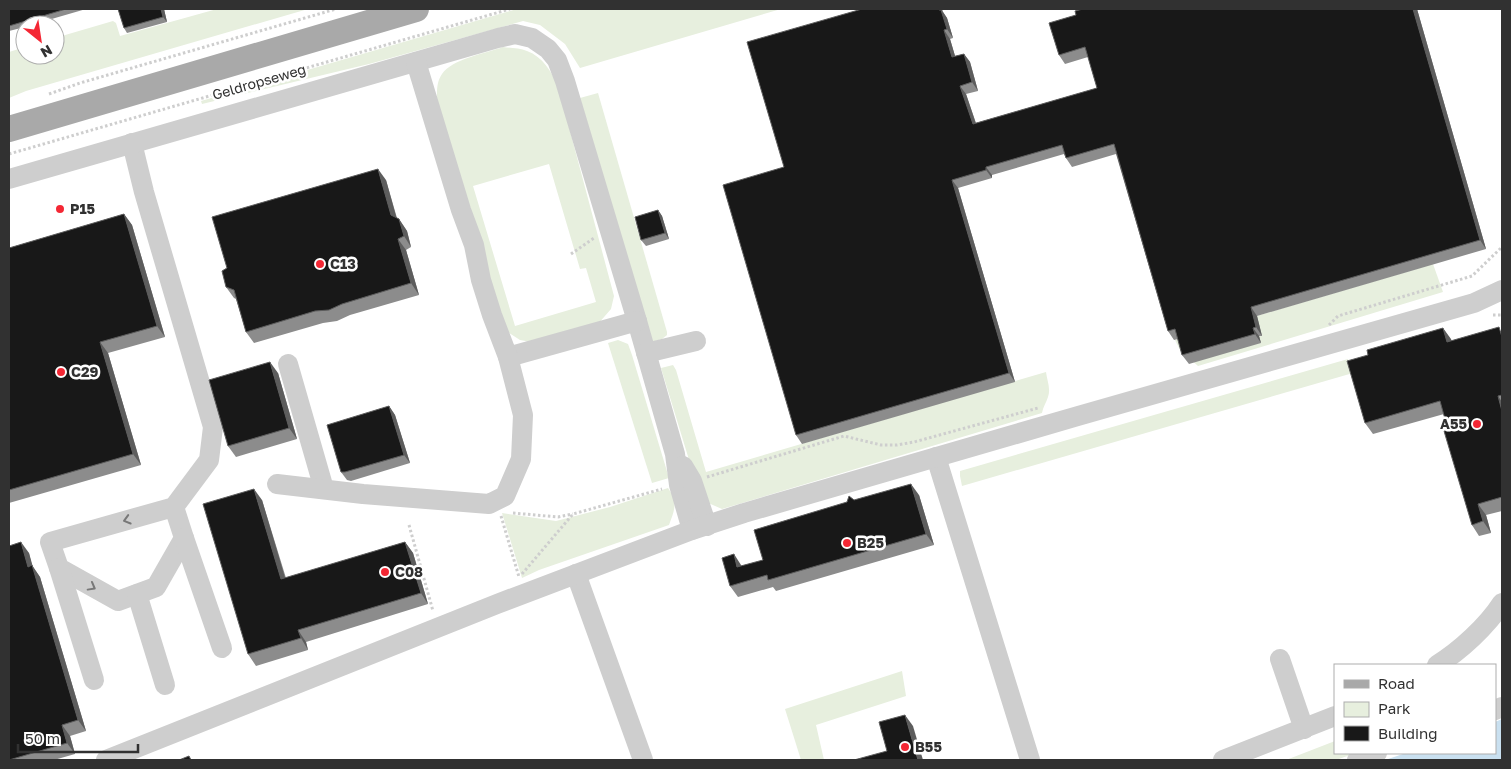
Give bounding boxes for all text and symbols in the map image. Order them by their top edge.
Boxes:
north arrow [15,15,65,65]
text: N [38,42,56,62]
street label: Geldropseweg [210,60,308,103]
place label: P15 [70,200,96,217]
marker: P15 [54,203,66,215]
place label: C13 [330,255,356,272]
marker: C13 [314,258,326,270]
place label: C29 [71,363,98,380]
marker: C29 [55,366,67,378]
place label: A55 [1440,415,1467,432]
marker: A55 [1471,418,1483,430]
one-way arrow [122,514,131,525]
place label: B25 [857,534,884,551]
marker: B25 [841,537,853,549]
place label: C08 [395,563,423,580]
marker: C08 [379,566,391,578]
one-way arrow [87,580,96,590]
legend [1334,664,1496,754]
text: Road [1378,674,1415,692]
text: Park [1378,699,1411,717]
scale bar [18,722,138,754]
text: Building [1378,724,1438,742]
text: 50 m [25,729,60,747]
place label: B55 [915,738,942,755]
marker: B55 [899,741,911,753]

